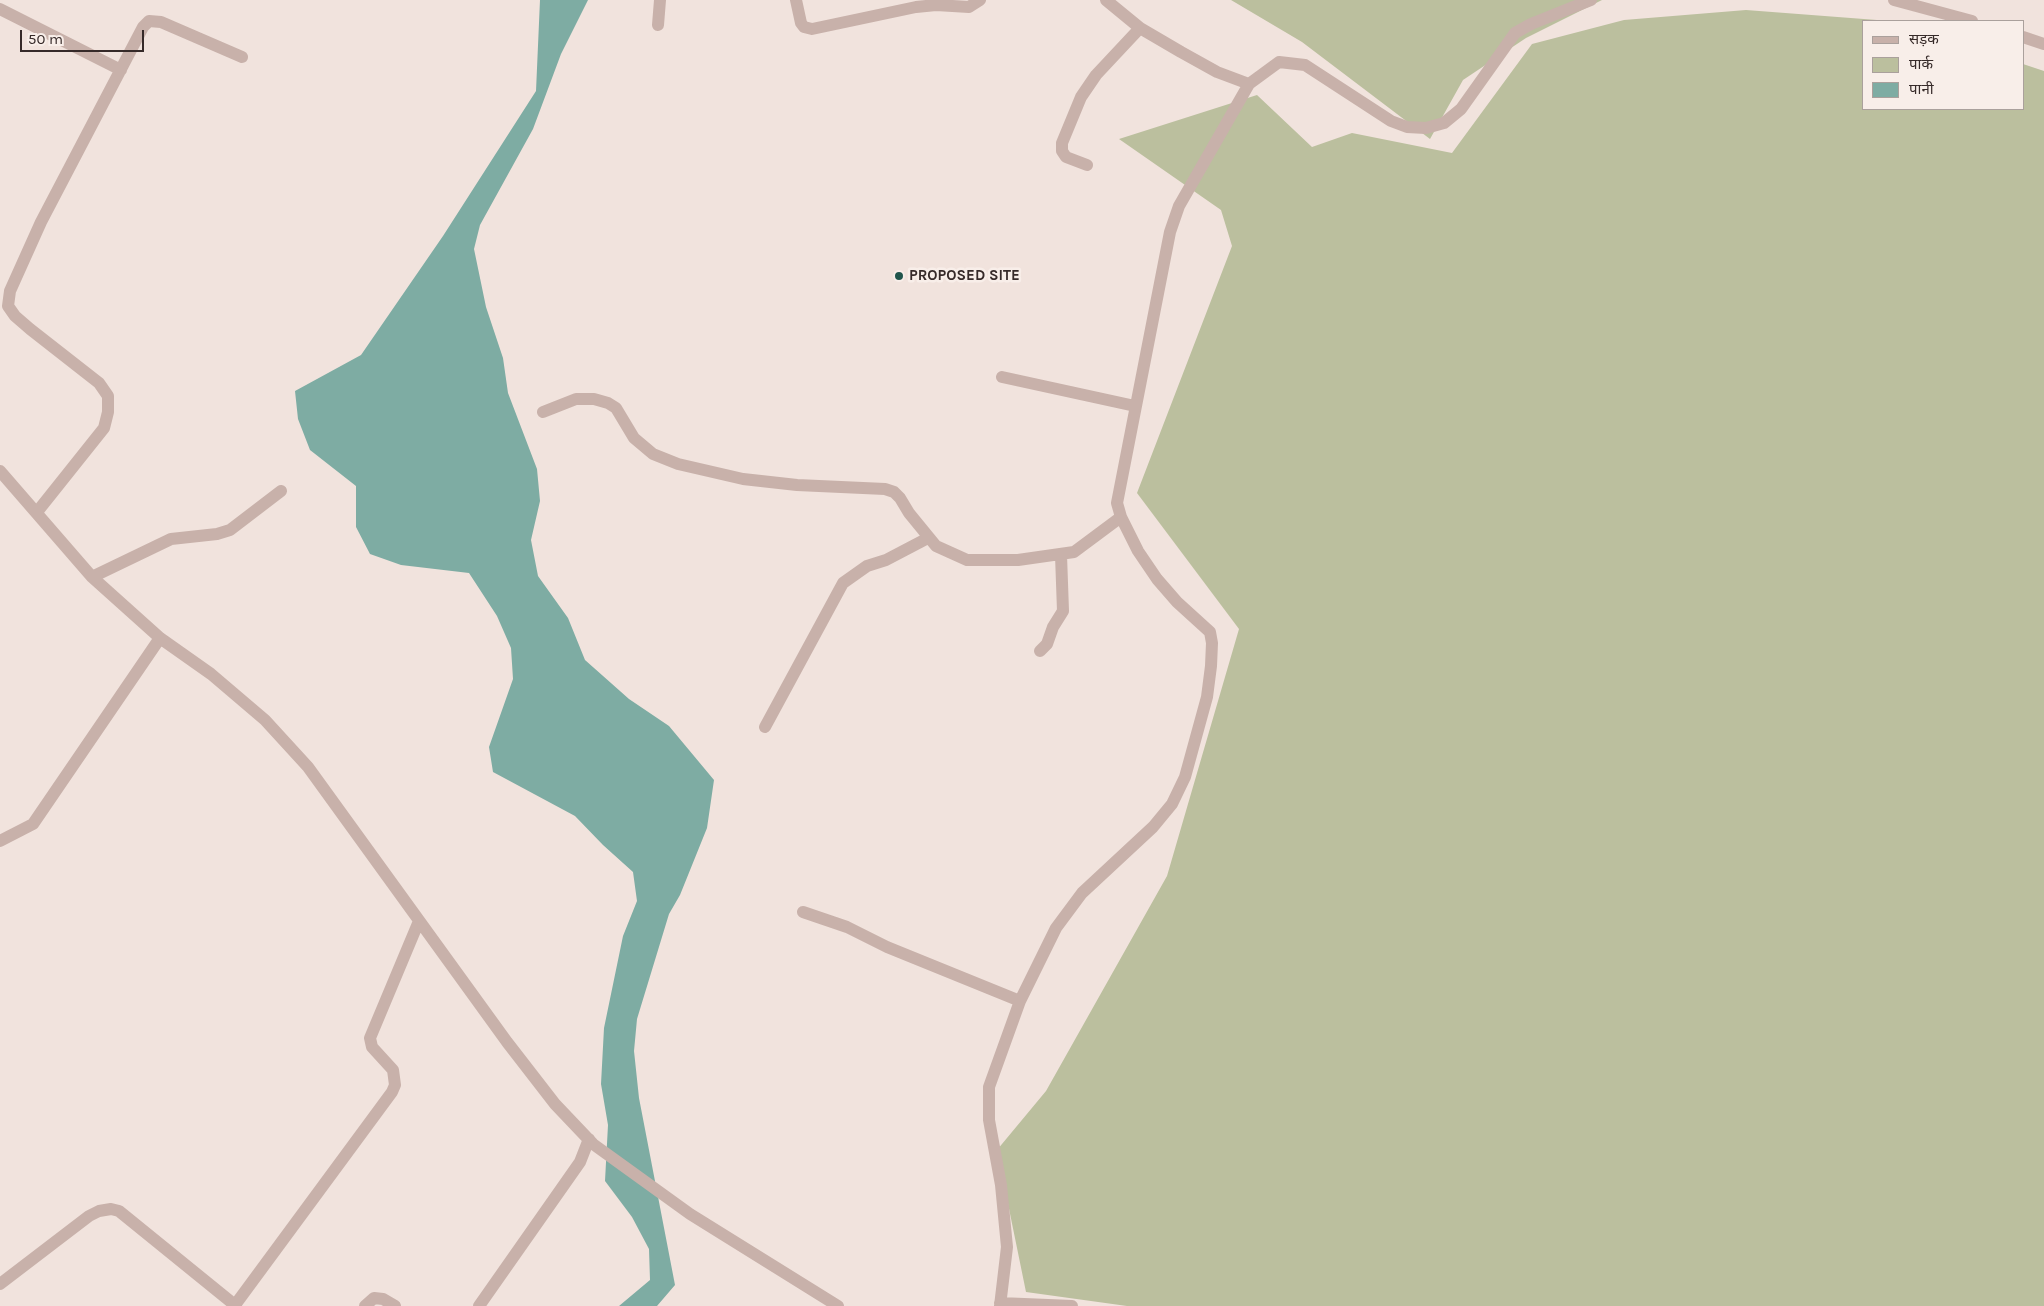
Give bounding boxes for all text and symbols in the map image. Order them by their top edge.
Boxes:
scale bar [22,20,146,52]
legend [1862,20,2024,110]
text: 50 m [28,30,63,48]
text: सड़क [1909,30,1939,48]
text: पार्क [1909,55,1933,73]
text: पानी [1909,80,1934,98]
place label: PROPOSED SITE [909,267,1020,285]
marker: PROPOSED SITE [893,270,905,282]

